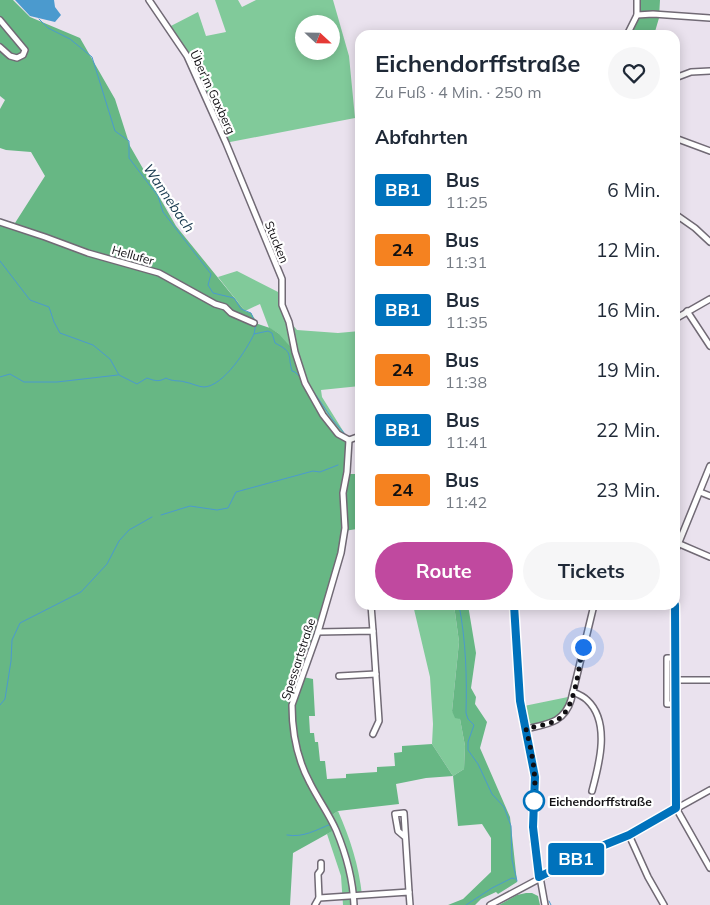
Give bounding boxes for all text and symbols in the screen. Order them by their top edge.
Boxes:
north arrow [295,15,340,60]
map controls [295,15,340,60]
button: heart [608,47,660,99]
street label: Über'm Gaxberg [187,48,239,136]
text: Eichendorffstraße [375,48,580,78]
text: Zu Fuß · 4 Min. · 250 m [375,82,541,102]
text: Abfahrten [375,125,468,149]
water label: Wannebach [139,160,199,236]
text: Bus [446,168,480,192]
text: BB1 [385,178,421,201]
text: 6 Min. [607,178,660,202]
text: 11:25 [446,192,488,212]
street label: Stucken [262,219,292,265]
text: Bus [445,228,479,252]
text: 24 [392,238,413,261]
text: 12 Min. [596,238,660,262]
street label: Hellufer [110,242,156,268]
text: 11:31 [445,252,487,272]
text: Bus [446,288,480,312]
text: BB1 [385,298,421,321]
text: 16 Min. [596,298,660,322]
text: 11:35 [446,312,488,332]
text: Bus [445,348,479,372]
text: 24 [392,358,413,381]
text: 19 Min. [596,358,660,382]
text: 11:38 [445,372,487,392]
text: Bus [446,408,480,432]
text: BB1 [385,418,421,441]
text: 22 Min. [596,418,660,442]
text: 11:41 [446,432,488,452]
text: Bus [445,468,479,492]
text: 24 [392,478,413,501]
text: 23 Min. [596,478,660,502]
text: 11:42 [445,492,487,512]
button: Route [375,542,513,600]
button: Tickets [523,542,660,600]
street label: Spessartstraße [278,616,318,702]
your location [571,635,596,660]
marker: Eichendorffstraße [523,790,545,812]
place label: Eichendorffstraße [549,794,652,809]
line badge: BB1 [547,843,605,875]
text: BB1 [558,847,594,870]

